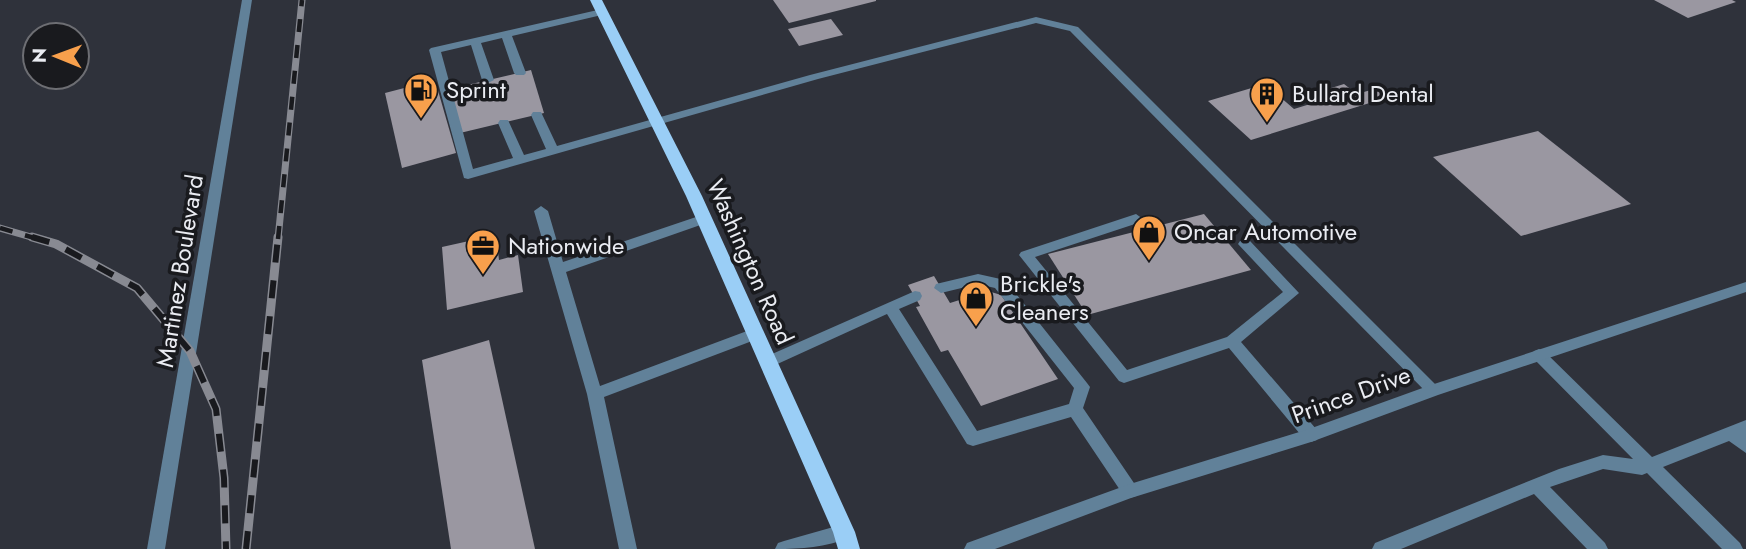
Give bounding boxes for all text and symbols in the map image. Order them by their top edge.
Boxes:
north arrow [21,21,91,91]
text: N [26,48,53,63]
fuel station icon: Sprint [402,71,440,120]
place label: Sprint [446,72,506,107]
building icon: Bullard Dental [1248,75,1286,124]
place label: Bullard Dental [1292,76,1434,111]
street label: Martinez Boulevard [147,172,212,370]
street label: Washington Road [698,173,803,350]
shop icon: Oncar Automotive [1130,213,1168,262]
place label: Oncar Automotive [1174,214,1357,249]
office icon: Nationwide [464,227,502,276]
place label: Nationwide [508,228,624,263]
place label: Brickle's Cleaners [1000,266,1089,329]
shop icon: Brickle's Cleaners [957,279,995,328]
street label: Prince Drive [1287,357,1415,432]

